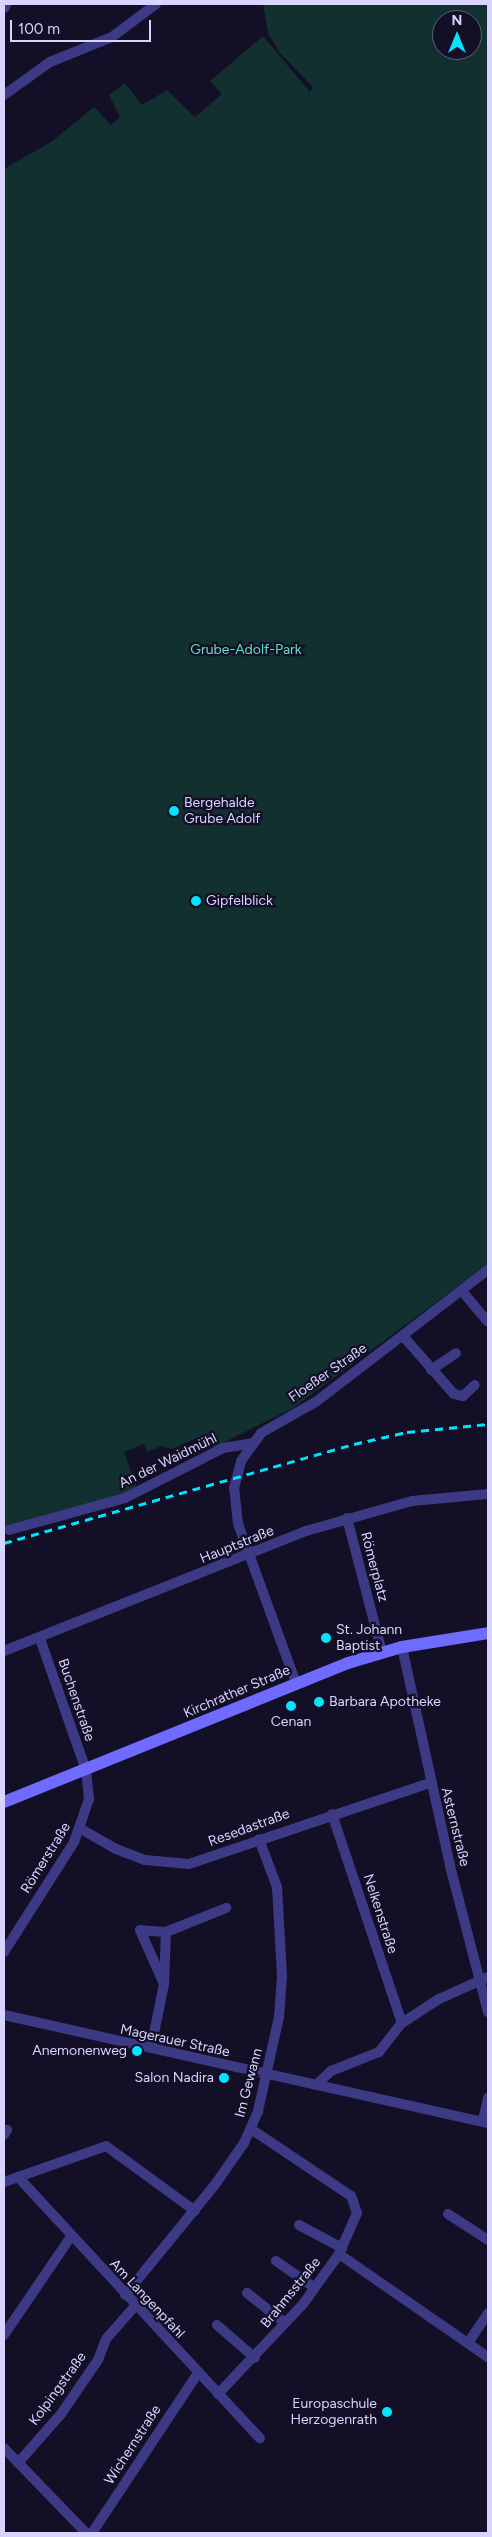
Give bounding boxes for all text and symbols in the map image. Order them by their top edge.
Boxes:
scale bar [12,10,154,42]
north arrow [432,10,482,60]
text: N [452,12,462,29]
text: 100 m [18,20,60,38]
park label: Grube-Adolf-Park [190,642,302,658]
place label: Bergehalde Grube Adolf [184,795,260,828]
marker: Bergehalde Grube Adolf [168,805,180,817]
place label: Gipfelblick [206,893,273,909]
marker: Gipfelblick [190,895,202,907]
street label: Floeßer Straße [286,1340,370,1406]
street label: An der Waidmühl [116,1430,220,1492]
street label: Hauptstraße [198,1523,276,1567]
street label: Römerplatz [357,1530,391,1604]
place label: St. Johann Baptist [336,1622,402,1654]
marker: St. Johann Baptist [320,1632,332,1644]
street label: Buchenstraße [54,1656,98,1744]
street label: Kirchrather Straße [181,1662,293,1722]
place label: Barbara Apotheke [329,1694,441,1710]
marker: Barbara Apotheke [313,1696,325,1708]
marker: Cenan [285,1700,297,1712]
place label: Cenan [271,1714,311,1730]
street label: Asternstraße [437,1786,473,1868]
street label: Resedastraße [206,1806,292,1850]
street label: Römerstraße [18,1819,74,1897]
street label: Nelkenstraße [359,1872,401,1956]
street label: Magerauer Straße [119,2021,231,2061]
place label: Anemonenweg [32,2043,127,2059]
marker: Anemonenweg [131,2045,143,2057]
street label: Im Gewann [232,2047,266,2119]
place label: Salon Nadira [134,2070,214,2086]
marker: Salon Nadira [218,2072,230,2084]
street label: Brahmsstraße [257,2254,325,2332]
street label: Am Langenpfahl [106,2256,188,2342]
street label: Kolpingstraße [26,2349,90,2429]
place label: Europaschule Herzogenrath [290,2396,377,2428]
street label: Wichernstraße [101,2402,165,2488]
marker: Europaschule Herzogenrath [381,2406,393,2418]

